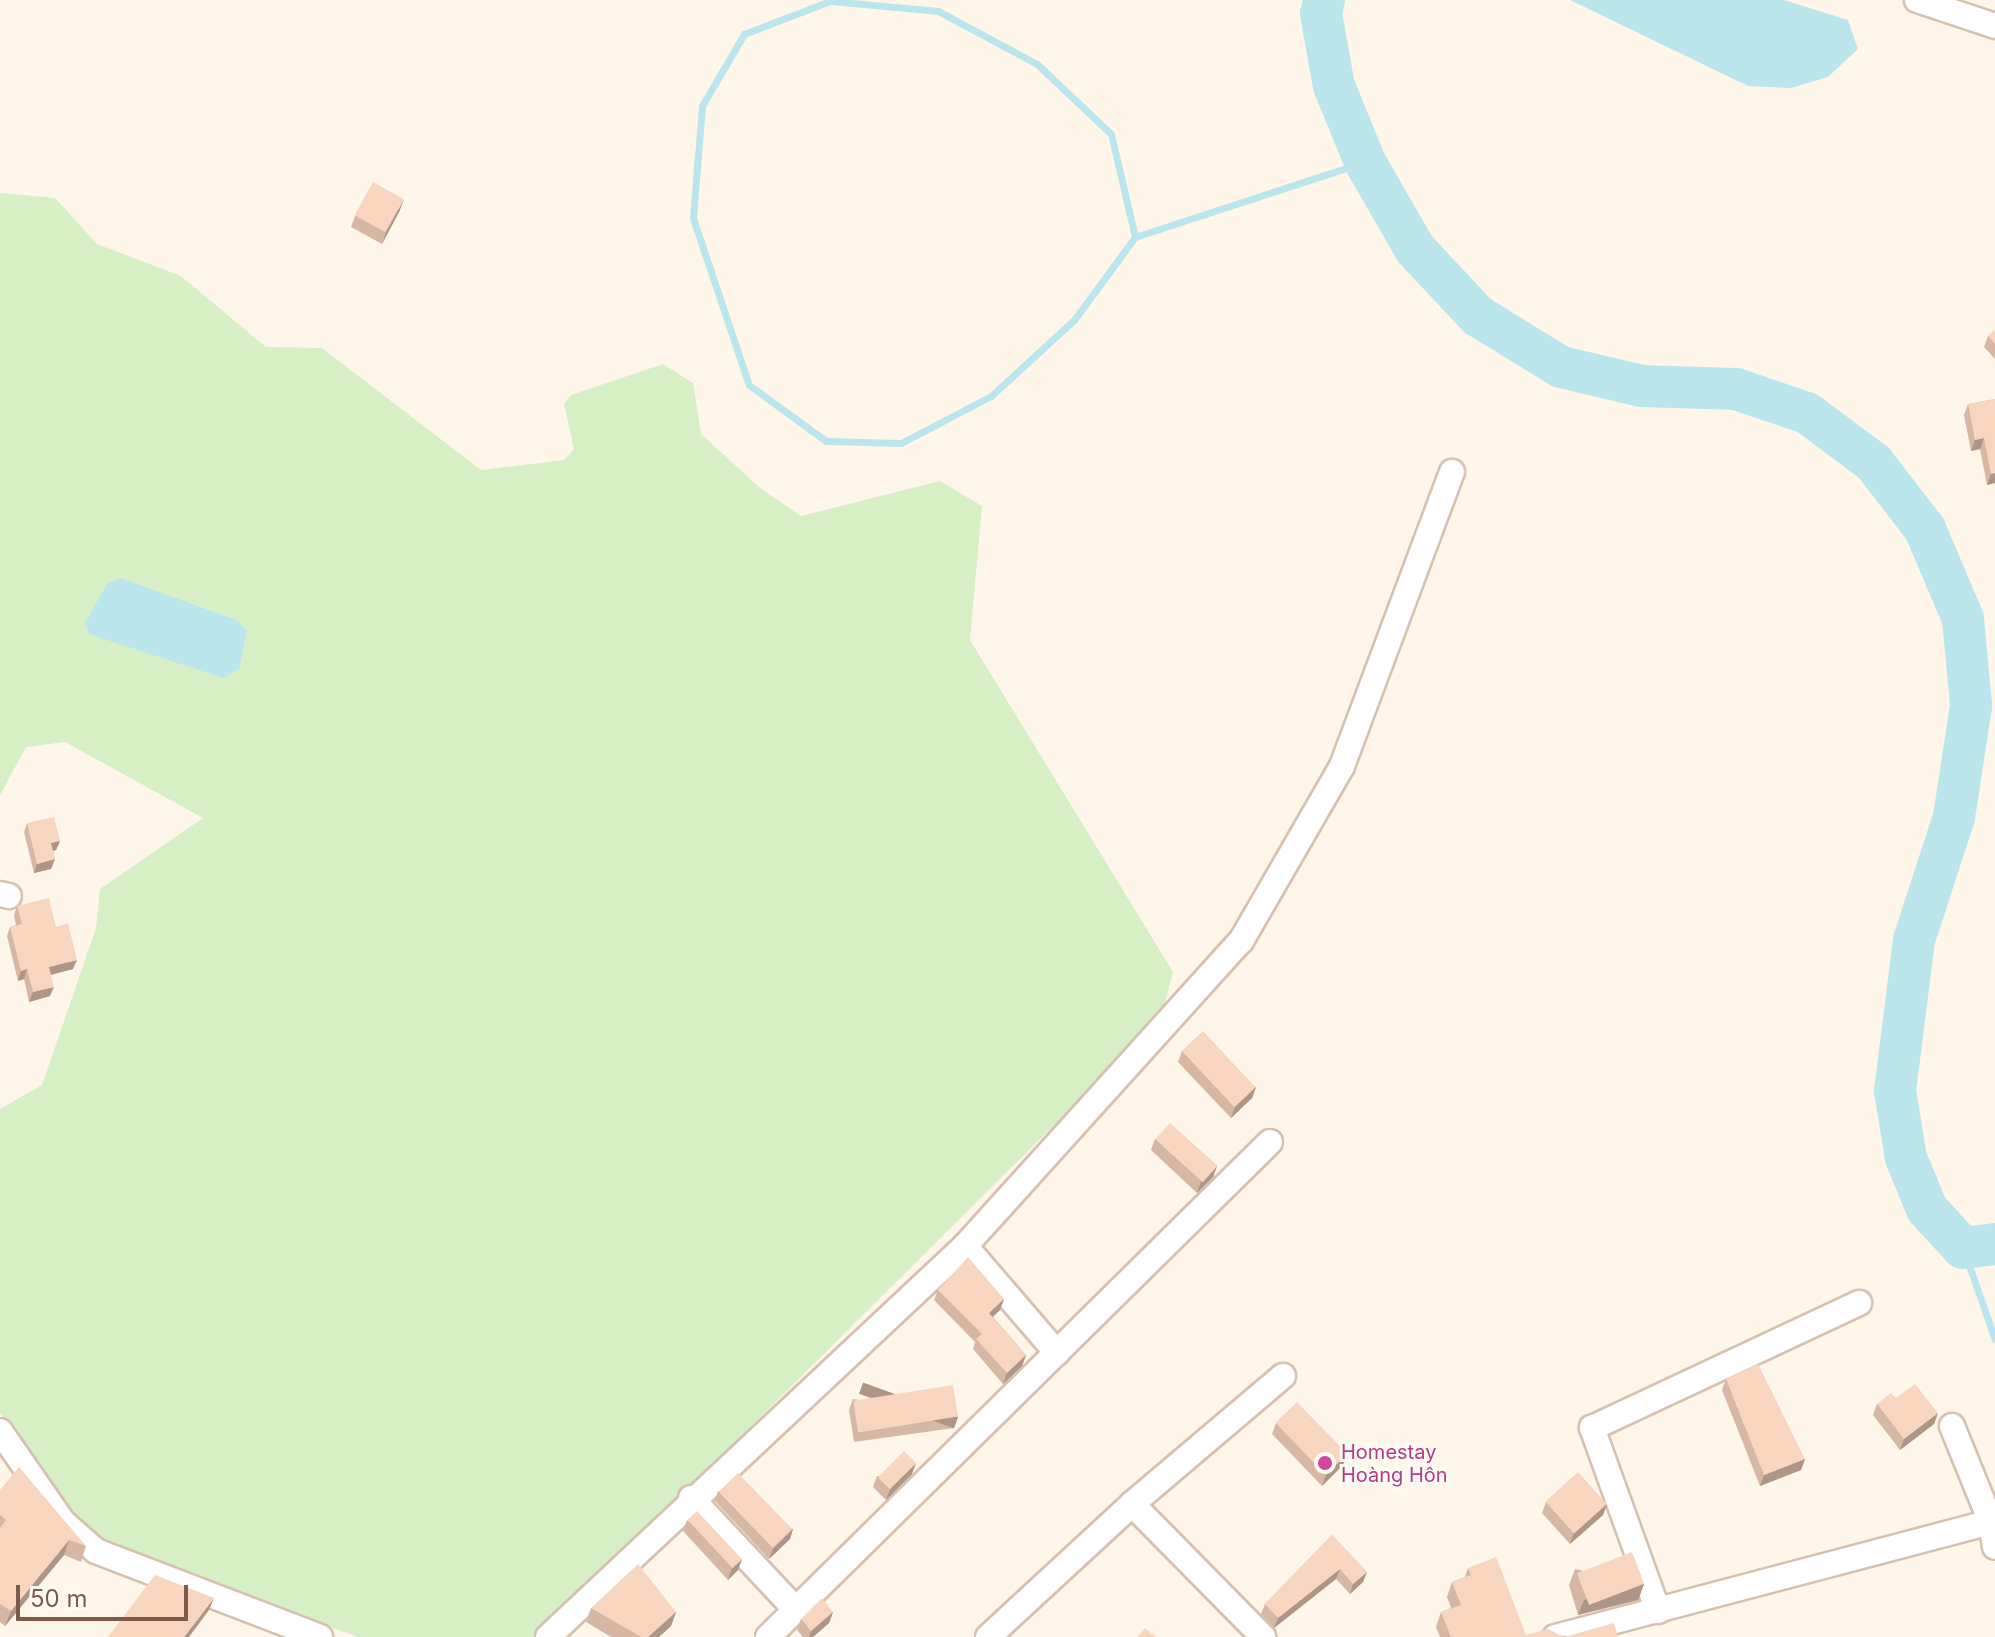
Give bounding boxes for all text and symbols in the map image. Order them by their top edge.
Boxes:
place label: Homestay Hoàng Hôn [1341,1440,1448,1487]
marker: Homestay Hoàng Hôn [1316,1454,1334,1472]
scale bar [20,1569,192,1619]
text: 50 m [30,1584,88,1613]

